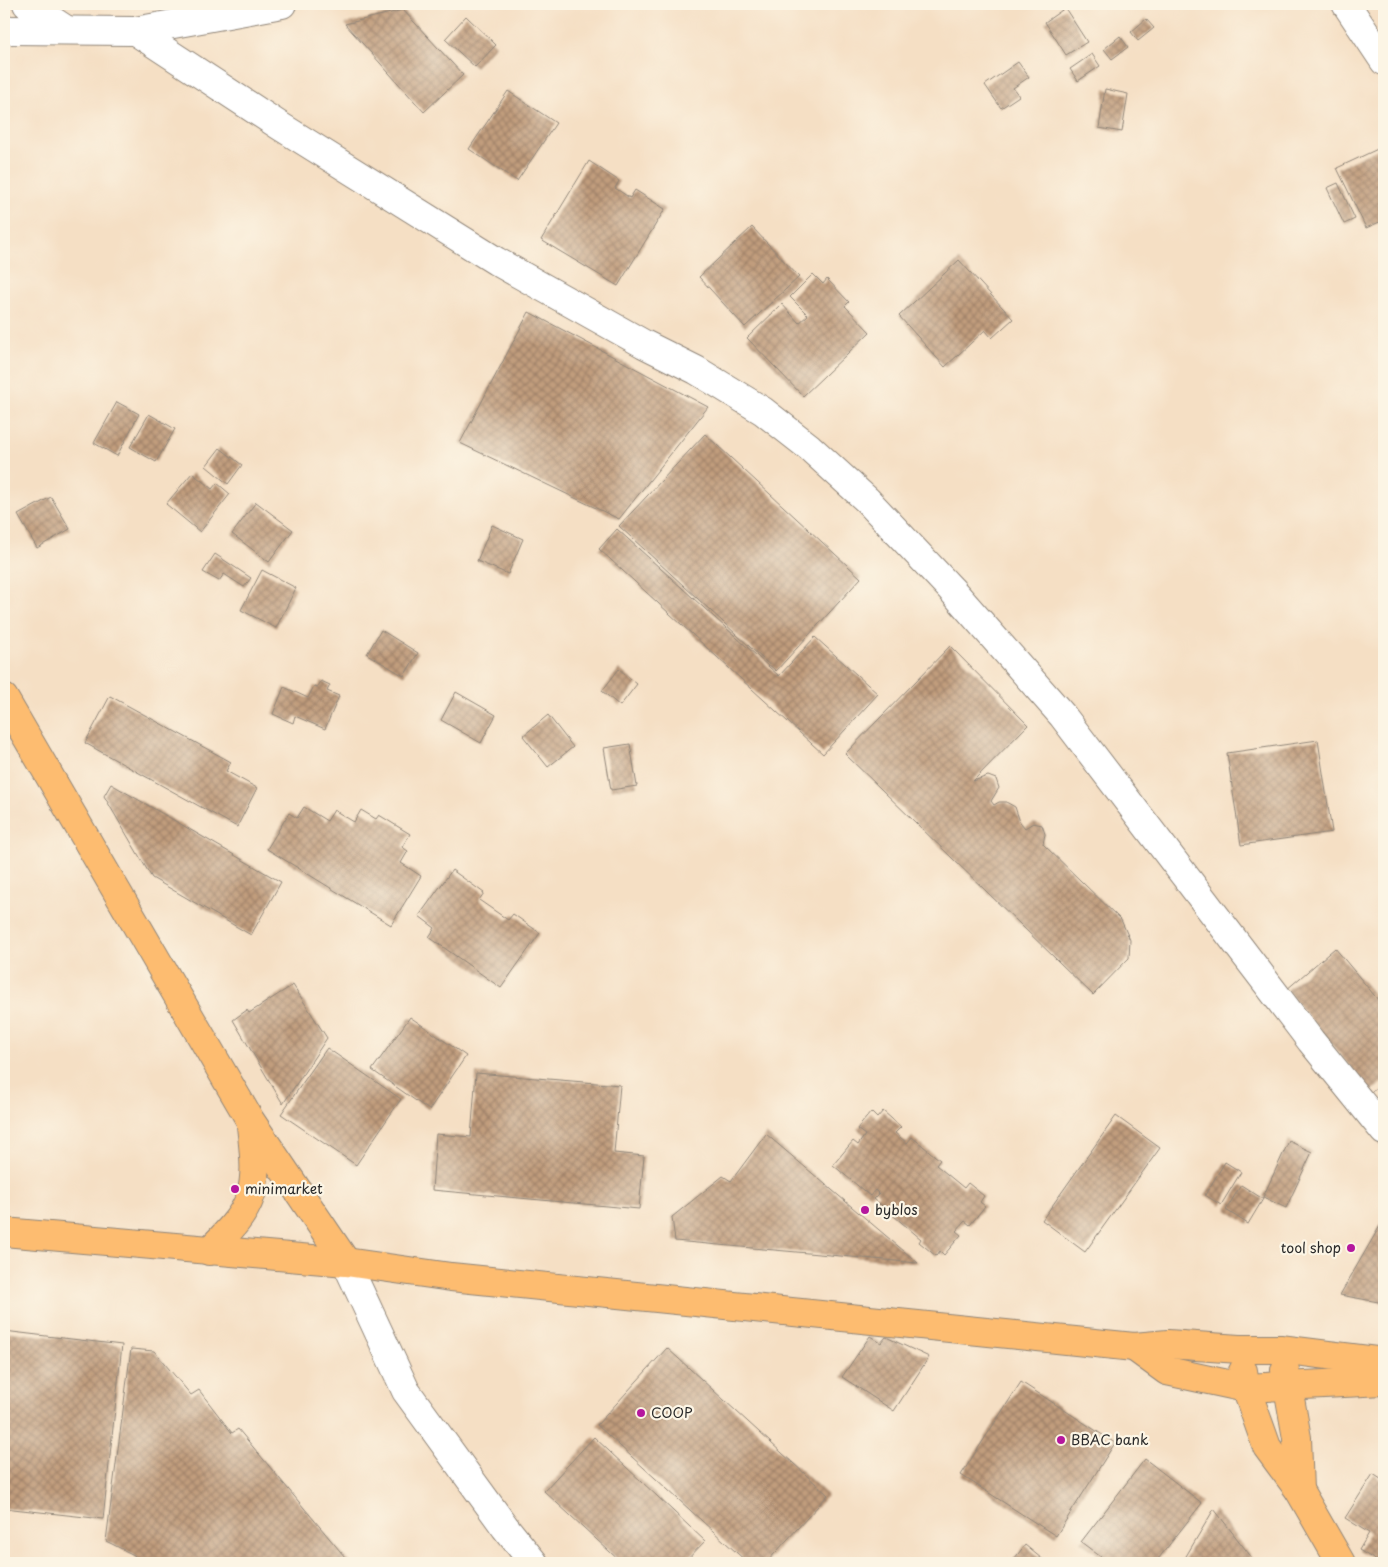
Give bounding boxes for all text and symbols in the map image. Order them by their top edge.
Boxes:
place label: minimarket [245,1178,323,1199]
marker: minimarket [229,1183,241,1195]
place label: byblos [875,1199,918,1220]
marker: byblos [859,1204,871,1216]
place label: tool shop [1281,1237,1341,1258]
marker: tool shop [1345,1242,1357,1254]
place label: COOP [651,1402,693,1423]
marker: COOP [635,1407,647,1419]
place label: BBAC bank [1071,1429,1149,1450]
marker: BBAC bank [1055,1434,1067,1446]

